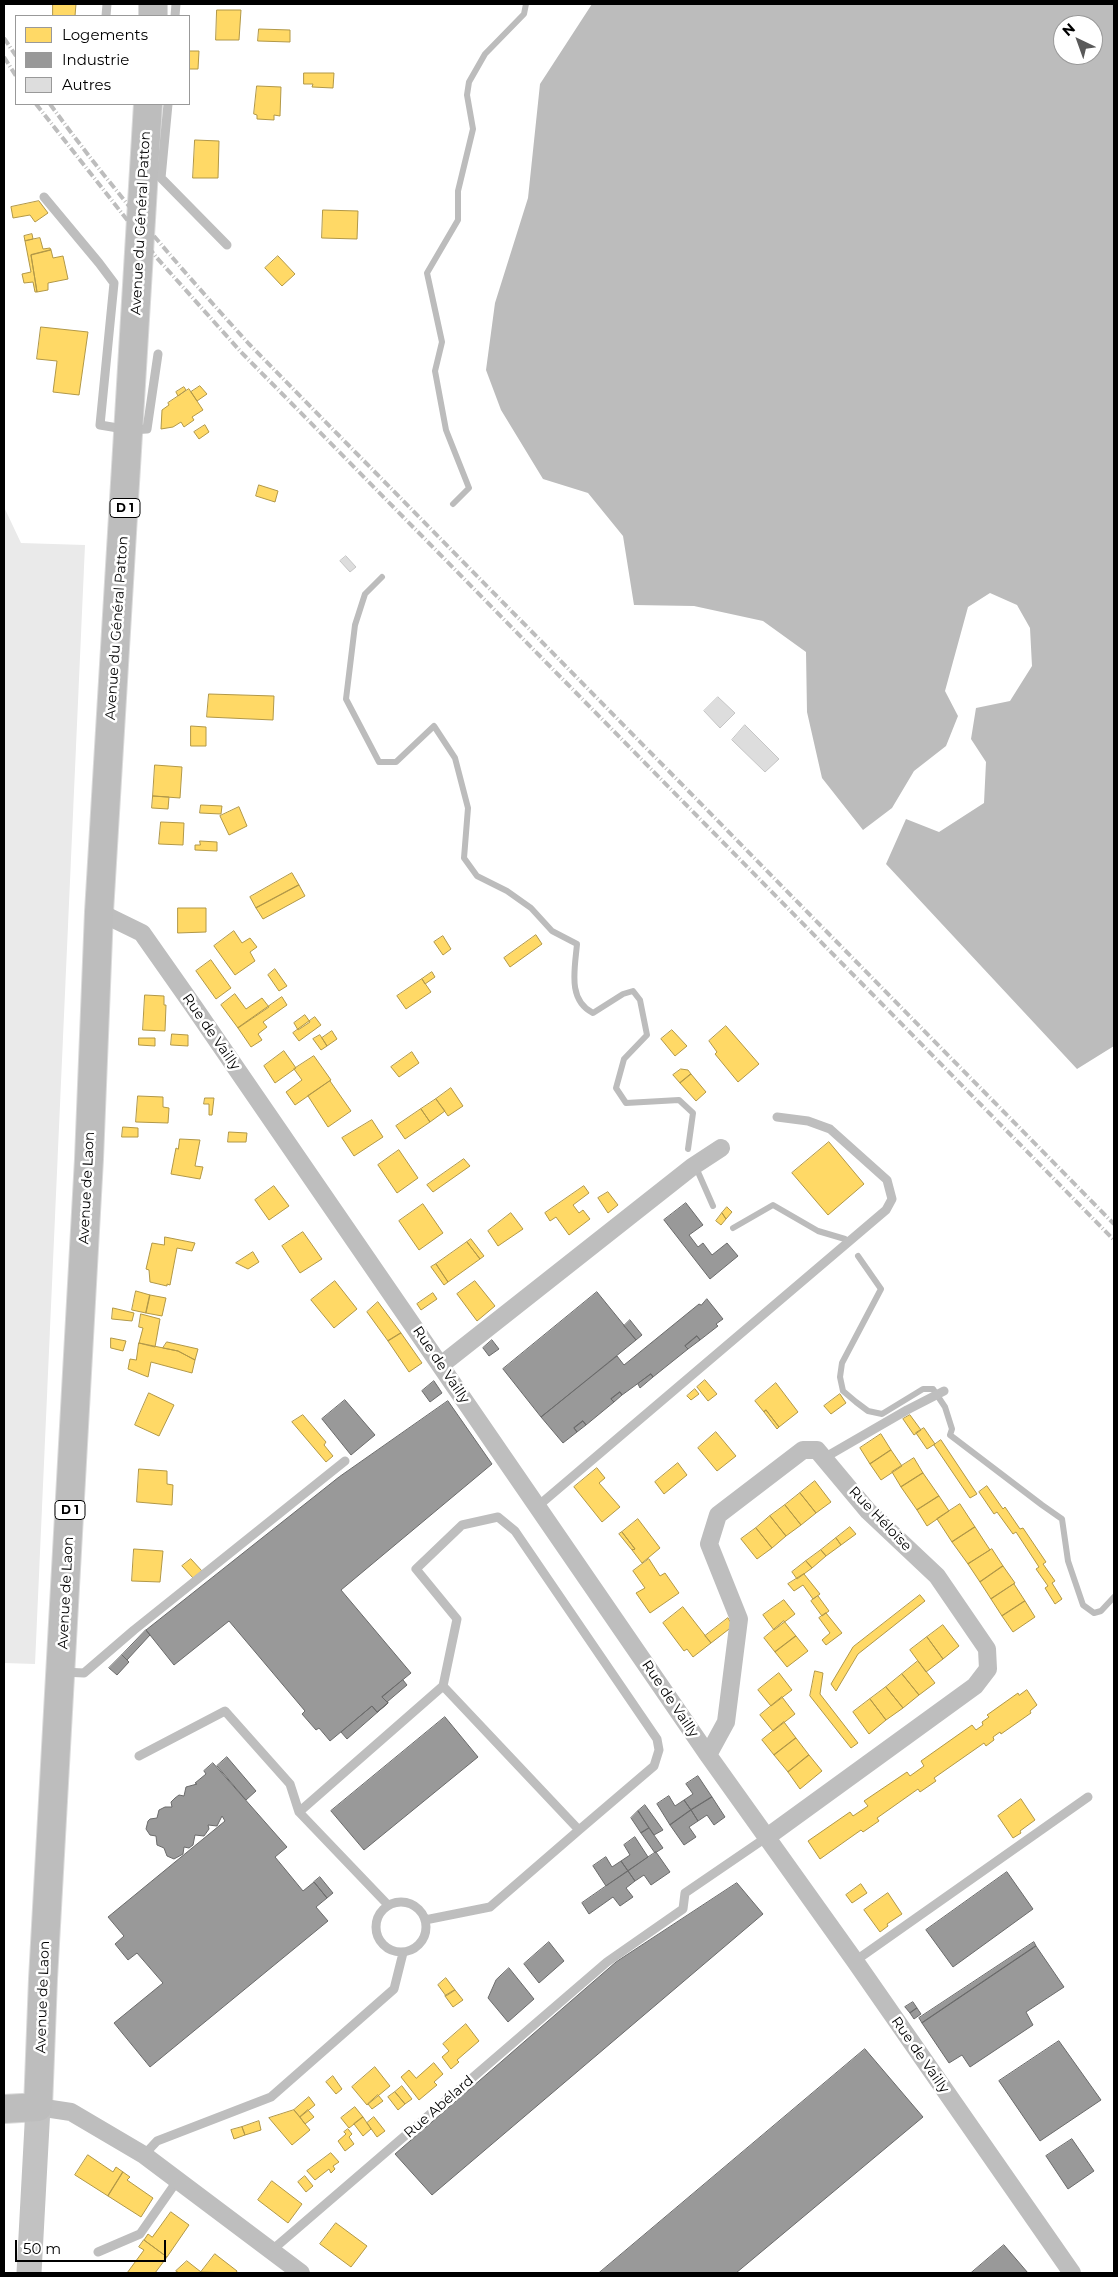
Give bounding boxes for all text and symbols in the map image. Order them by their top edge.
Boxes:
legend [15,15,190,105]
north arrow [1053,15,1103,65]
text: N [1058,19,1079,40]
text: Logements [62,25,148,44]
text: Industrie [62,50,129,69]
text: Autres [62,75,111,94]
street label: Avenue du Général Patton [128,131,154,315]
road number: D 1 [110,498,140,518]
street label: Avenue du Général Patton [102,536,132,720]
street label: Rue de Vailly [178,991,244,1073]
street label: Avenue de Laon [76,1131,98,1245]
street label: Rue de Vailly [409,1323,473,1407]
street label: Rue Héloïse [845,1483,915,1555]
road number: D 1 [55,1500,85,1520]
street label: Avenue de Laon [55,1536,77,1650]
street label: Rue de Vailly [638,1657,702,1741]
street label: Avenue de Laon [33,1940,53,2054]
street label: Rue de Vailly [887,2014,953,2096]
street label: Rue Abélard [401,2072,477,2142]
scale bar [18,2230,169,2262]
text: 50 m [23,2239,61,2258]

